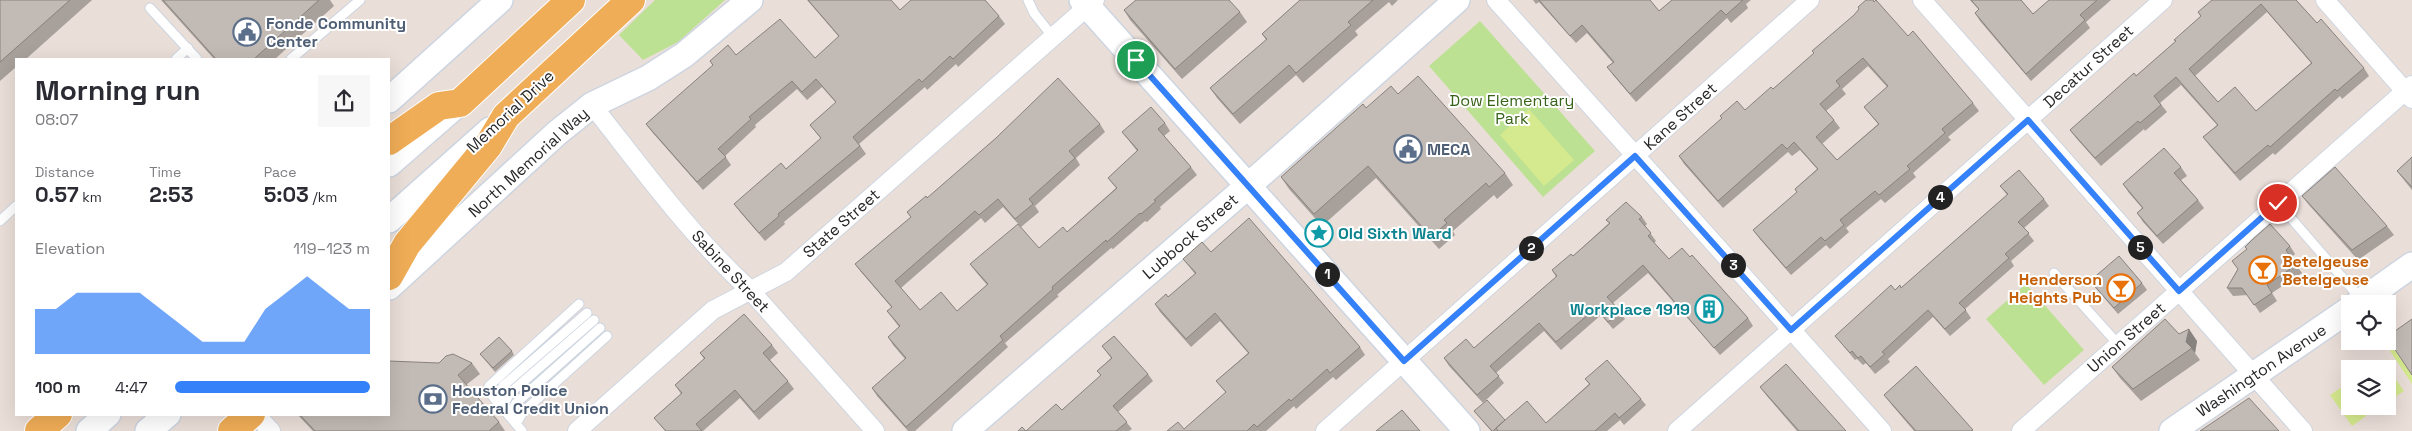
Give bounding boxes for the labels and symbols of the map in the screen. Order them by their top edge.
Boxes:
place label: Fonde Community Center [266,13,406,52]
public building icon: Fonde Community Center [232,17,262,47]
street label: Decatur Street [2039,20,2138,112]
pin [1115,39,1157,81]
street label: Memorial Drive [462,65,559,157]
street label: Kane Street [1639,78,1721,155]
park label: Dow Elementary Park [1450,90,1574,129]
street label: North Memorial Way [464,103,593,222]
public building icon: MECA [1393,134,1423,164]
place label: MECA [1427,139,1470,160]
pin [2257,182,2299,224]
street label: State Street [798,184,884,263]
pin: 4 [1928,184,1952,210]
street label: Lubbock Street [1138,189,1243,284]
place icon: Old Sixth Ward [1304,218,1334,248]
place label: Old Sixth Ward [1338,223,1452,244]
street label: Sabine Street [687,226,774,317]
pin: 5 [2128,234,2152,260]
pin: 2 [1518,236,1544,260]
place label: Betelgeuse Betelgeuse [2282,251,2369,290]
pin: 3 [1720,252,1746,278]
bar icon: Betelgeuse Betelgeuse [2248,255,2278,285]
pin: 1 [1314,262,1340,286]
place label: Henderson Heights Pub [2009,269,2102,308]
bar icon: Henderson Heights Pub [2106,273,2136,303]
building icon: Workplace 1919 [1694,294,1724,324]
street label: Union Street [2083,298,2170,377]
place label: Workplace 1919 [1570,299,1690,320]
street label: Washington Avenue [2192,319,2330,422]
place label: Houston Police Federal Credit Union [452,380,609,419]
bank icon: Houston Police Federal Credit Union [418,384,448,414]

